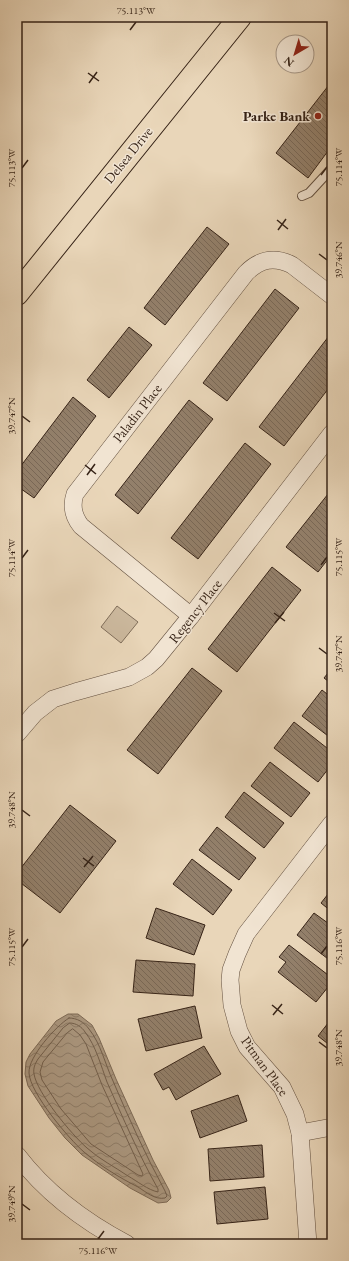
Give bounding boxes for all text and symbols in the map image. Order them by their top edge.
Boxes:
text: 75.113°W [117,4,156,17]
north arrow [275,34,315,74]
text: N [281,54,297,70]
place label: Parke Bank [243,107,310,125]
marker: Parke Bank [313,111,323,121]
street label: Delsea Drive [100,123,157,187]
text: 75.114°W [332,147,345,186]
text: 75.113°W [5,148,18,187]
text: 39.746°N [332,241,345,279]
street label: Paladin Place [108,380,166,446]
text: 39.747°N [5,397,18,435]
text: 75.115°W [332,537,345,576]
text: 75.114°W [5,538,18,577]
street label: Regency Place [164,575,226,647]
text: 39.747°N [332,635,345,673]
text: 39.748°N [5,791,18,829]
text: 75.116°W [332,926,345,965]
text: 75.115°W [5,927,18,966]
text: 39.748°N [332,1029,345,1067]
street label: Pitman Place [237,1032,293,1100]
text: 39.749°N [5,1185,18,1223]
text: 75.116°W [79,1244,118,1257]

